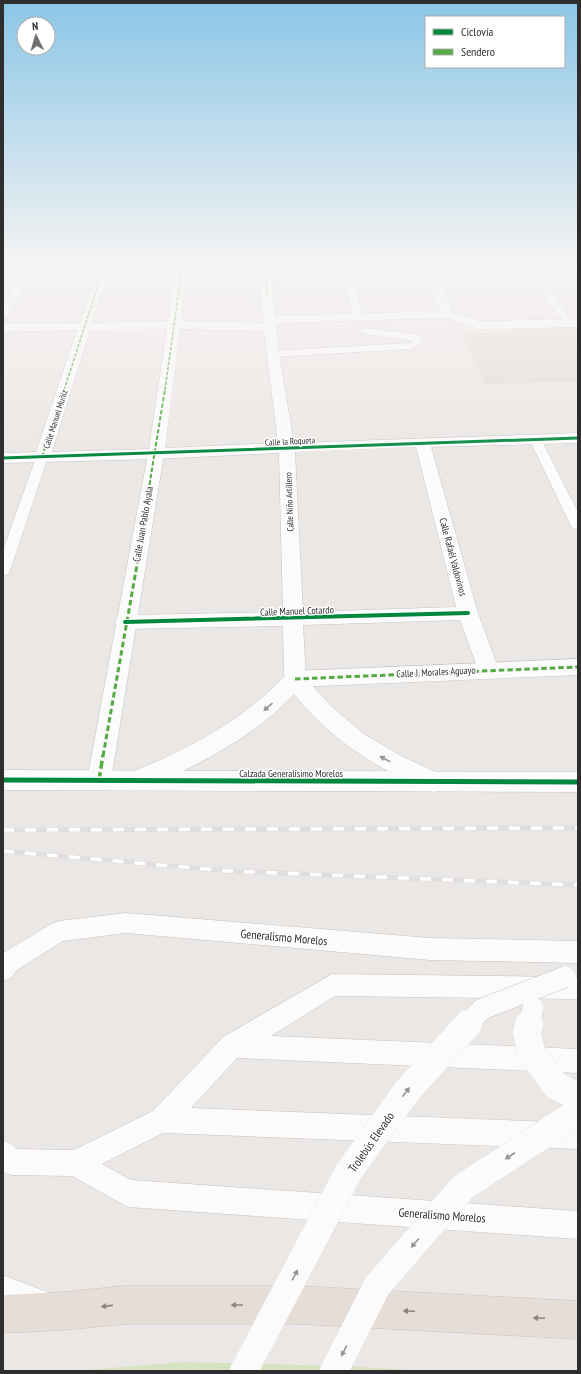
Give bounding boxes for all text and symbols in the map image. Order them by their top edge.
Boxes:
north arrow [16,16,56,56]
legend [425,16,565,68]
text: N [32,19,39,33]
text: Ciclovía [461,24,493,39]
text: Sendero [461,44,495,59]
street label: Calle Manuel Muñiz [40,388,70,450]
street label: Calle la Roqueta [265,434,316,448]
street label: Calle Niño Artillero [282,472,296,532]
street label: Calle Juan Pablo Ayala [130,485,156,563]
street label: Calle Rafaél Valdovinos [436,517,470,598]
street label: Calle Manuel Cotardo [260,603,334,619]
street label: Calle J. Morales Aguayo [396,663,476,681]
one-way arrow [262,703,273,712]
one-way arrow [379,756,390,762]
street label: Calzada Generalísimo Morelos [239,767,343,780]
street label: Generalismo Morelos [240,926,328,948]
one-way arrow [402,1087,410,1098]
street label: Trolebús Elevado [345,1109,397,1175]
one-way arrow [504,1153,516,1160]
street label: Generalismo Morelos [398,1204,486,1226]
one-way arrow [410,1237,419,1248]
one-way arrow [291,1269,298,1280]
one-way arrow [230,1302,243,1308]
one-way arrow [101,1303,114,1310]
one-way arrow [402,1308,415,1314]
one-way arrow [533,1314,545,1321]
one-way arrow [341,1345,348,1357]

